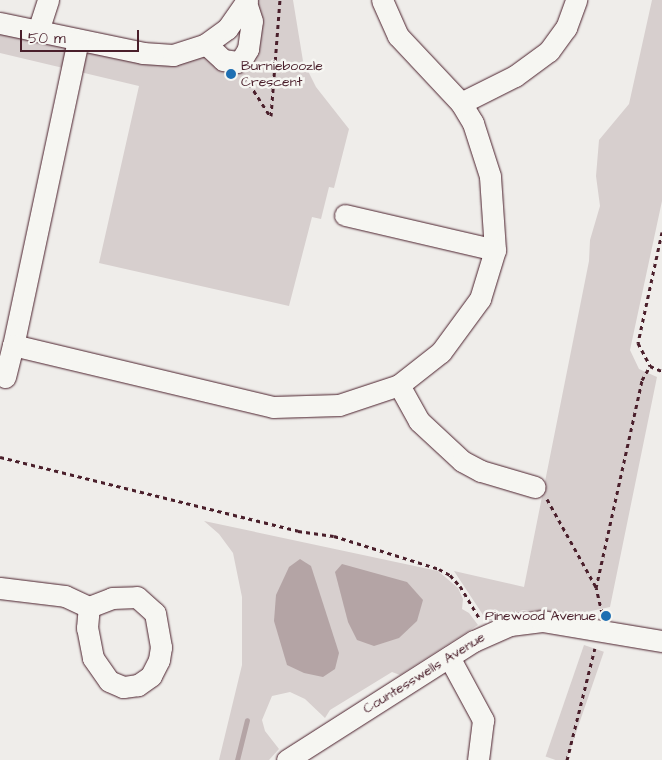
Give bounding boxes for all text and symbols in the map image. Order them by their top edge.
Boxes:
scale bar [22,20,141,52]
text: 50 m [28,28,66,49]
place label: Burnieboozle Crescent [241,58,323,90]
marker: Burnieboozle Crescent [225,68,237,80]
place label: Pinewood Avenue [485,608,596,624]
marker: Pinewood Avenue [600,610,612,622]
street label: Countesswells Avenue [360,629,488,717]

